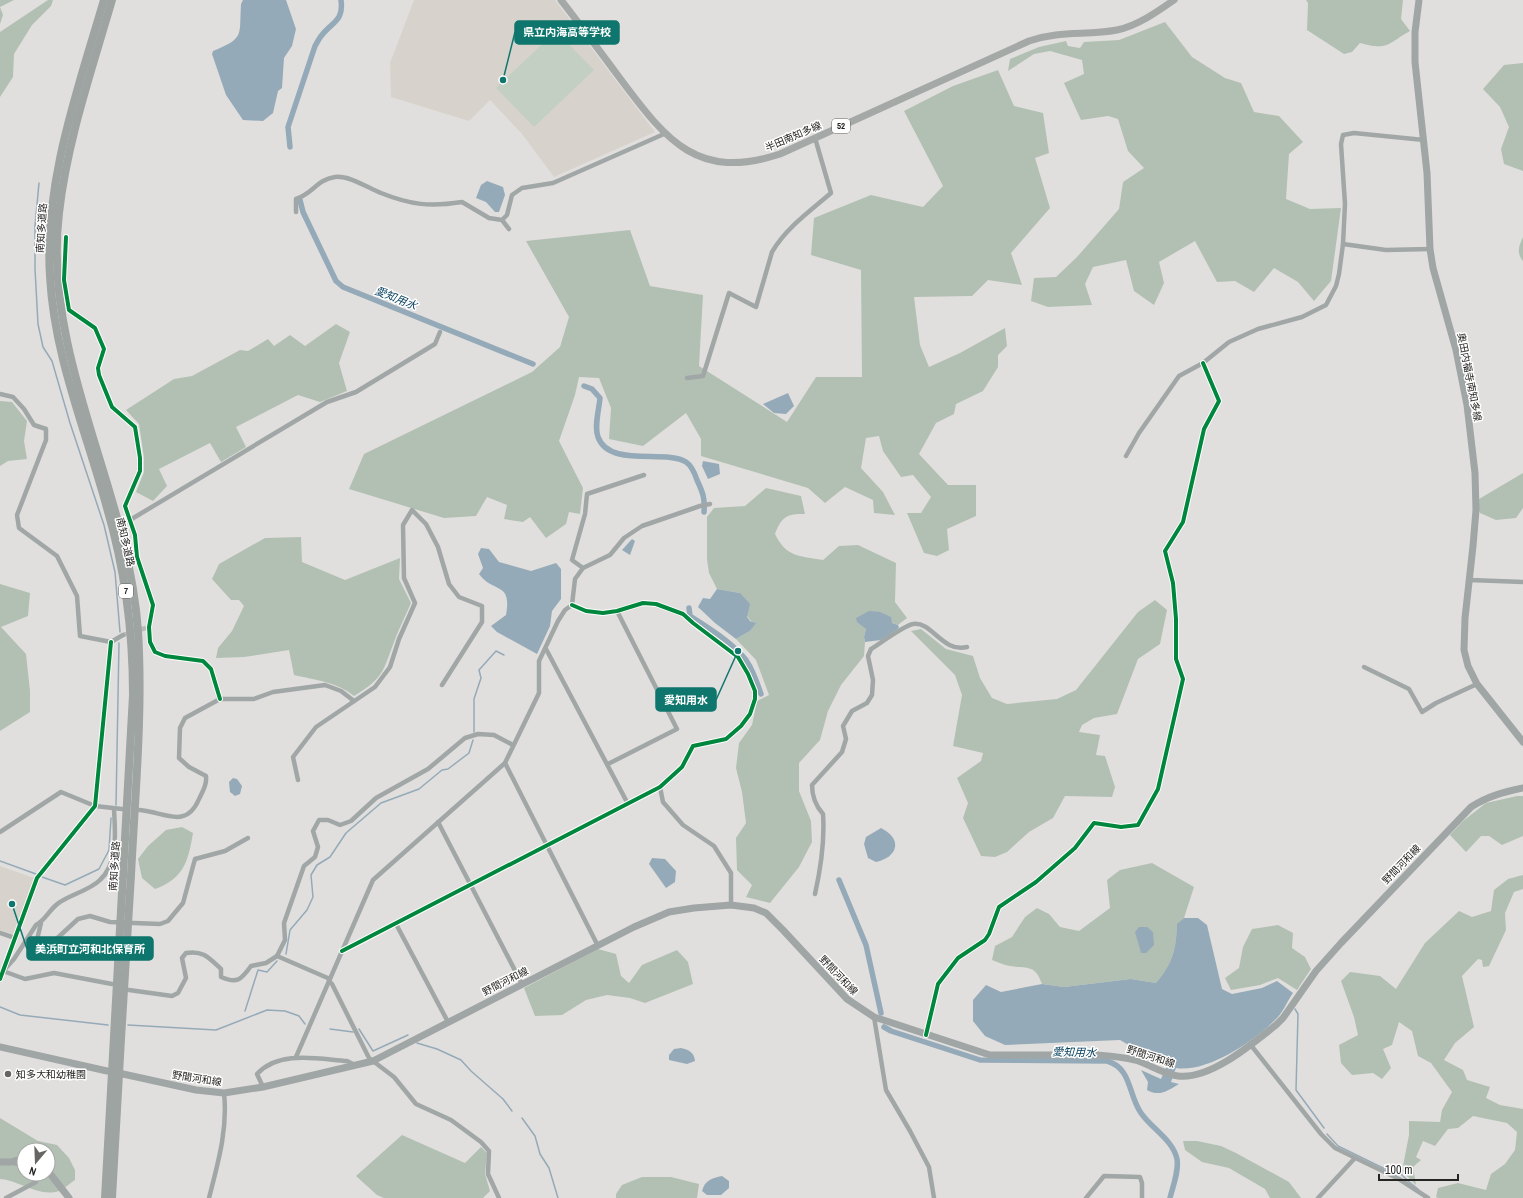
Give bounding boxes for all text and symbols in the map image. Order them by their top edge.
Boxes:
callout: 県立内海高等学校 [515,21,619,44]
text: 県立内海高等学校 [523,25,611,39]
street label: 半田南知多線 [763,119,823,154]
road number: 52 [832,119,850,133]
street label: 南知多道路 [33,203,50,253]
water label: 愛知用水 [373,283,420,313]
street label: 奥田内福寺南知多線 [1455,332,1484,423]
street label: 南知多道路 [114,516,137,568]
road number: 7 [119,584,133,598]
callout: 愛知用水 [656,688,716,711]
text: 愛知用水 [664,693,708,707]
street label: 南知多道路 [106,841,123,891]
street label: 野間河和線 [1379,842,1423,887]
callout: 美浜町立河和北保育所 [27,937,153,960]
text: 美浜町立河和北保育所 [35,942,145,956]
street label: 野間河和線 [817,953,861,998]
street label: 野間河和線 [480,964,530,999]
street label: 野間河和線 [1125,1043,1177,1070]
water label: 愛知用水 [1052,1045,1097,1059]
place label: 知多大和幼稚園 [16,1068,86,1081]
street label: 野間河和線 [171,1068,223,1089]
marker: 知多大和幼稚園 [3,1069,13,1079]
north arrow [16,1142,56,1182]
scale bar [1379,1156,1458,1182]
text: 100 m [1385,1162,1412,1178]
text: N [27,1164,38,1179]

